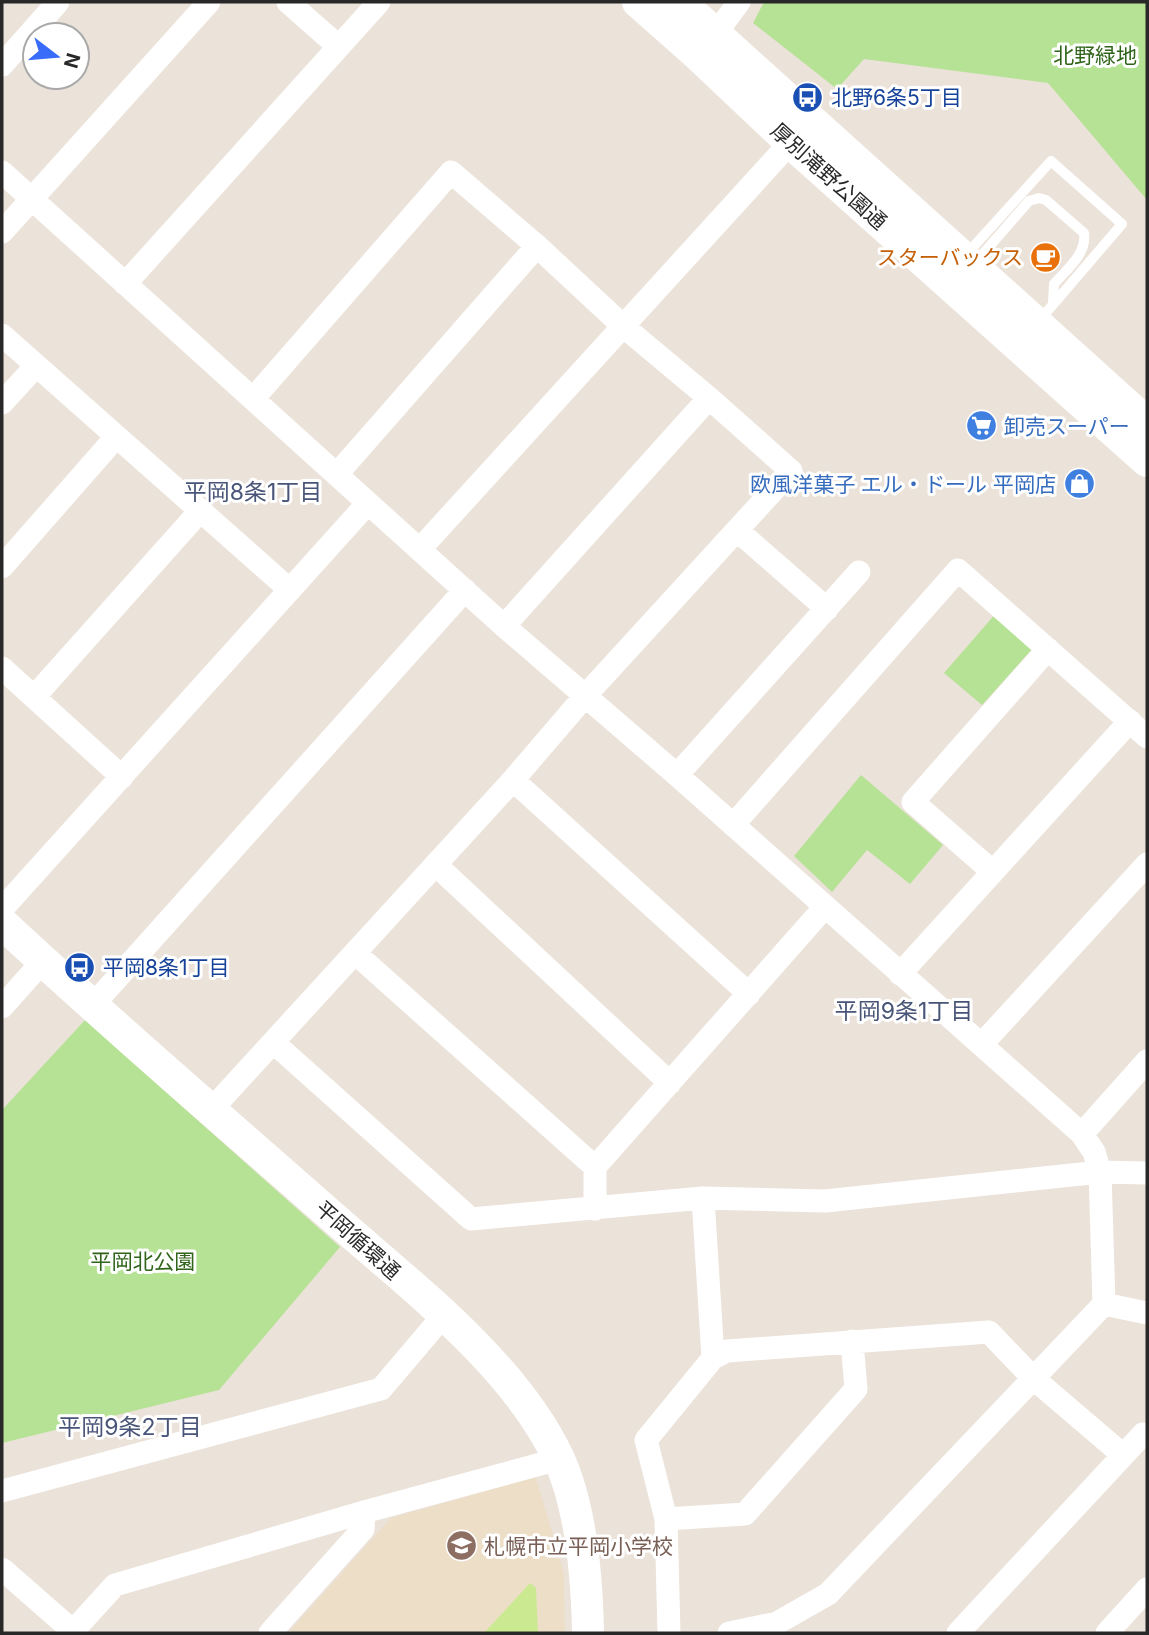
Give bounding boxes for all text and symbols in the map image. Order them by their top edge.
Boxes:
north arrow [21,21,91,91]
park label: 北野緑地 [1053,43,1137,68]
text: N [59,50,85,71]
bus stop icon: 北野6条5丁目 [791,80,825,114]
place label: 北野6条5丁目 [831,85,962,110]
street label: 厚別滝野公園通 [766,118,892,234]
cafe icon: スターバックス [1029,240,1063,274]
place label: スターバックス [877,245,1023,270]
supermarket icon: 卸売スーパー [964,409,998,443]
place label: 卸売スーパー [1004,414,1130,439]
shop icon: 欧風洋菓子 エル・ドール 平岡店 [1062,467,1096,501]
place label: 欧風洋菓子 エル・ドール 平岡店 [750,472,1056,497]
district label: 平岡8条1丁目 [184,478,322,506]
bus stop icon: 平岡8条1丁目 [63,950,97,984]
place label: 平岡8条1丁目 [103,955,230,980]
district label: 平岡9条1丁目 [835,997,973,1025]
street label: 平岡循環通 [311,1196,405,1284]
park label: 平岡北公園 [91,1249,196,1274]
district label: 平岡9条2丁目 [58,1413,202,1441]
school or university icon: 札幌市立平岡小学校 [444,1529,478,1563]
place label: 札幌市立平岡小学校 [484,1534,673,1559]

